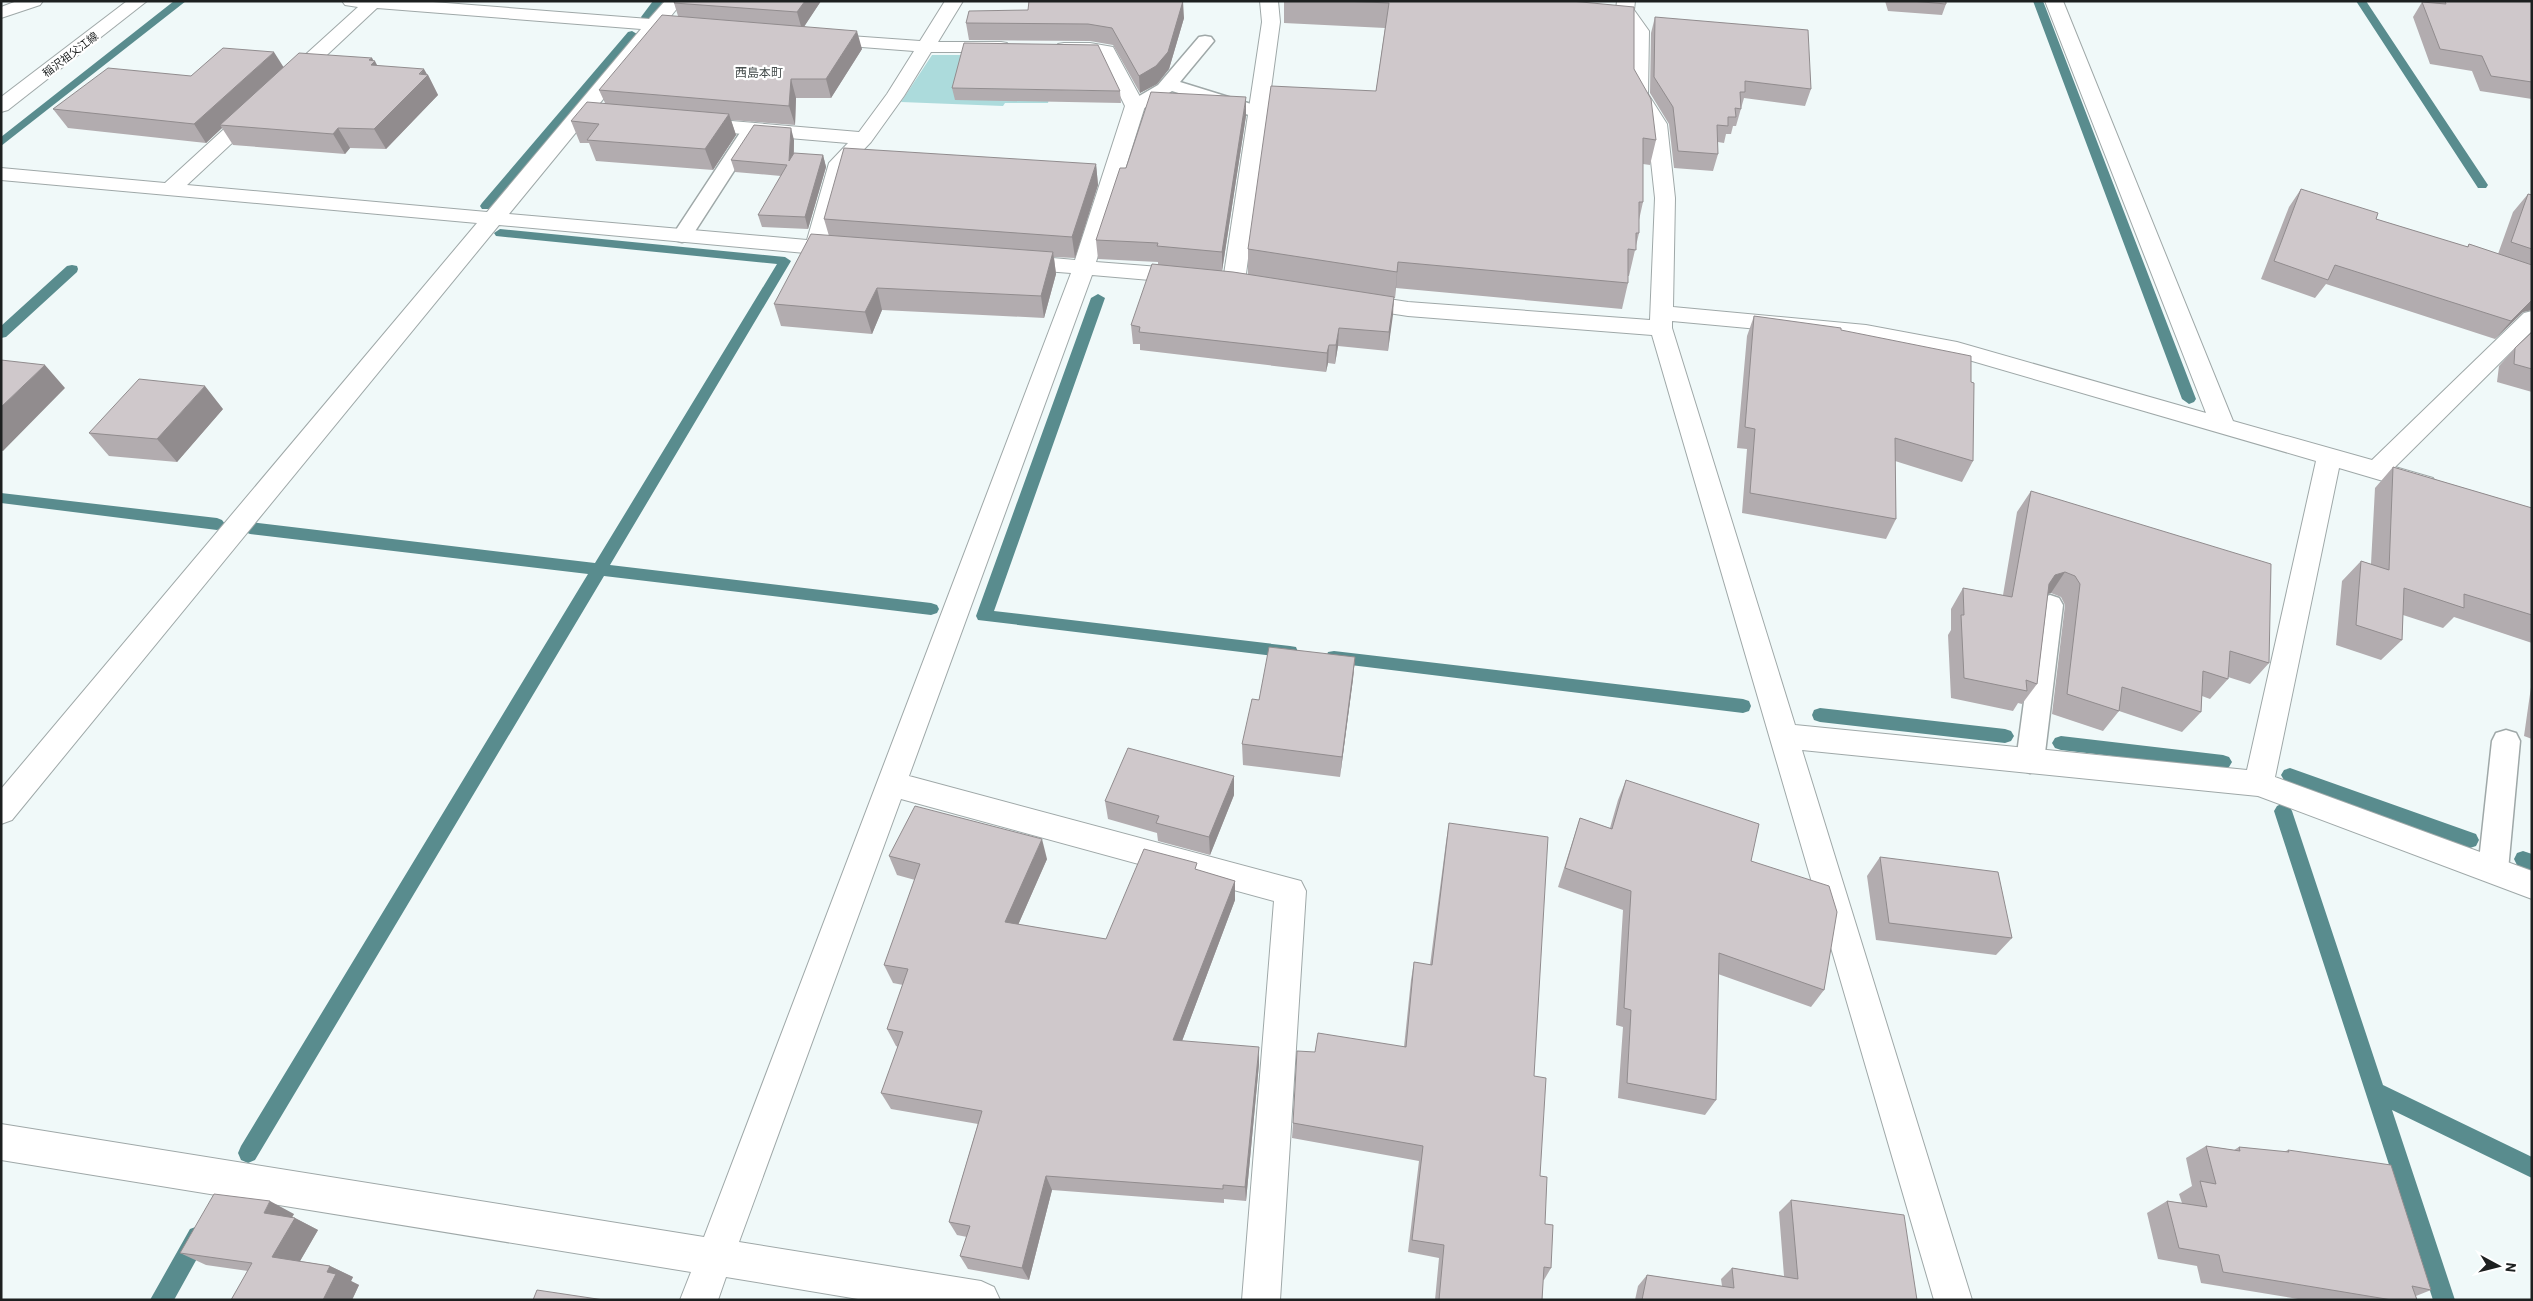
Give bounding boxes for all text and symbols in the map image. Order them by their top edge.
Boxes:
street label: 稲沢祖父江線 [40,29,100,79]
district label: 西島本町 [735,65,783,79]
north arrow [2473,1241,2523,1291]
text: N [2502,1262,2520,1273]

